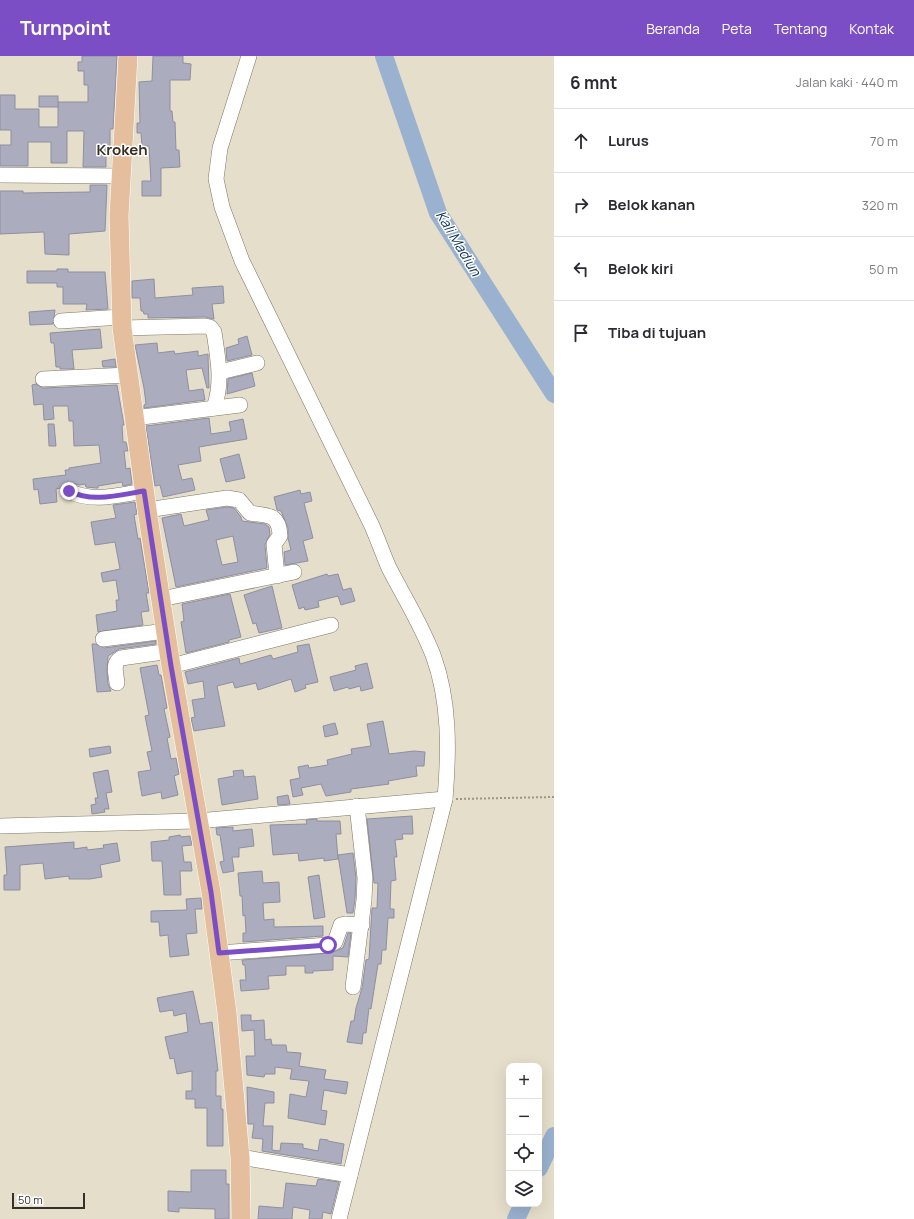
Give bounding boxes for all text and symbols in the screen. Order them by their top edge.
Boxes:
text: Turnpoint [20,15,111,41]
text: Beranda [646,19,700,38]
text: Peta [722,19,752,38]
text: Tentang [774,19,827,38]
text: Kontak [849,19,894,38]
text: 6 mnt [570,71,617,94]
text: Jalan kaki · 440 m [796,73,898,91]
icon: ahead [570,130,592,152]
text: Lurus [608,130,649,151]
text: 70 m [870,132,898,150]
district label: Krokeh [96,139,148,160]
icon: right [570,194,592,216]
text: Belok kanan [608,194,695,215]
text: 320 m [862,196,898,214]
water label: Kali Madiun [432,207,486,280]
icon: left [570,258,592,280]
text: Belok kiri [608,258,674,279]
text: 50 m [869,260,898,278]
icon: arrive [570,322,592,344]
text: Tiba di tujuan [608,322,706,343]
route end [60,482,78,500]
route start [319,936,337,954]
map controls [506,1063,542,1207]
button: + [506,1063,542,1099]
button: − [506,1099,542,1135]
button: locate [506,1135,542,1171]
button: layers [506,1171,542,1207]
scale bar [12,1191,85,1210]
text: 50 m [18,1192,43,1207]

